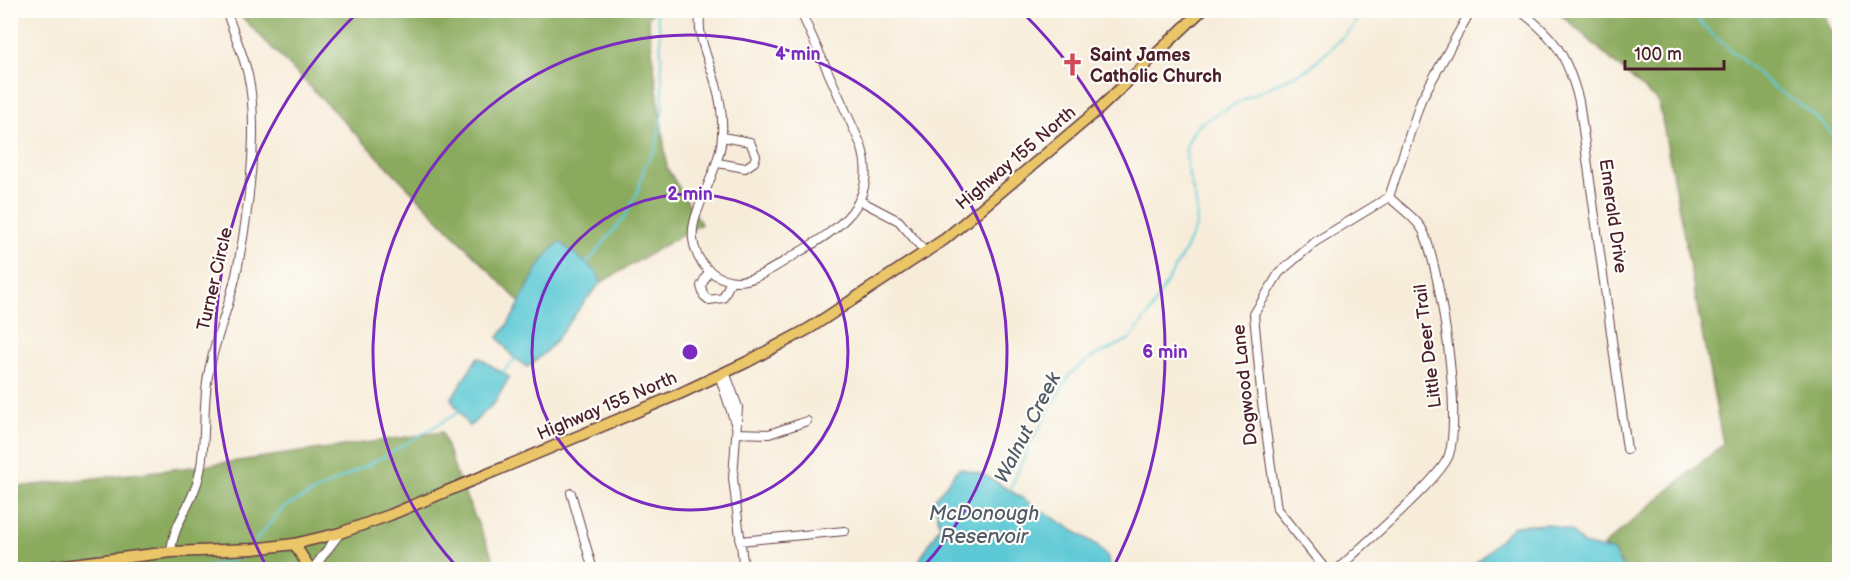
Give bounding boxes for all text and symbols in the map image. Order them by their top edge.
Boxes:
scale bar [1625,33,1724,71]
text: 4 min [775,44,821,65]
text: 100 m [1634,44,1682,65]
place label: Saint James Catholic Church [1090,45,1222,87]
church icon: Saint James Catholic Church [1059,52,1085,78]
street label: Highway 155 North [952,102,1080,214]
street label: Emerald Drive [1595,158,1631,275]
text: 2 min [667,184,713,205]
street label: Turner Circle [193,225,237,333]
street label: Little Deer Trail [1410,283,1446,409]
street label: Dogwood Lane [1228,323,1262,447]
centre of rings [680,342,700,362]
text: 6 min [1142,342,1188,363]
street label: Highway 155 North [534,367,680,445]
water label: Walnut Creek [990,368,1067,487]
water label: McDonough Reservoir [929,502,1039,549]

